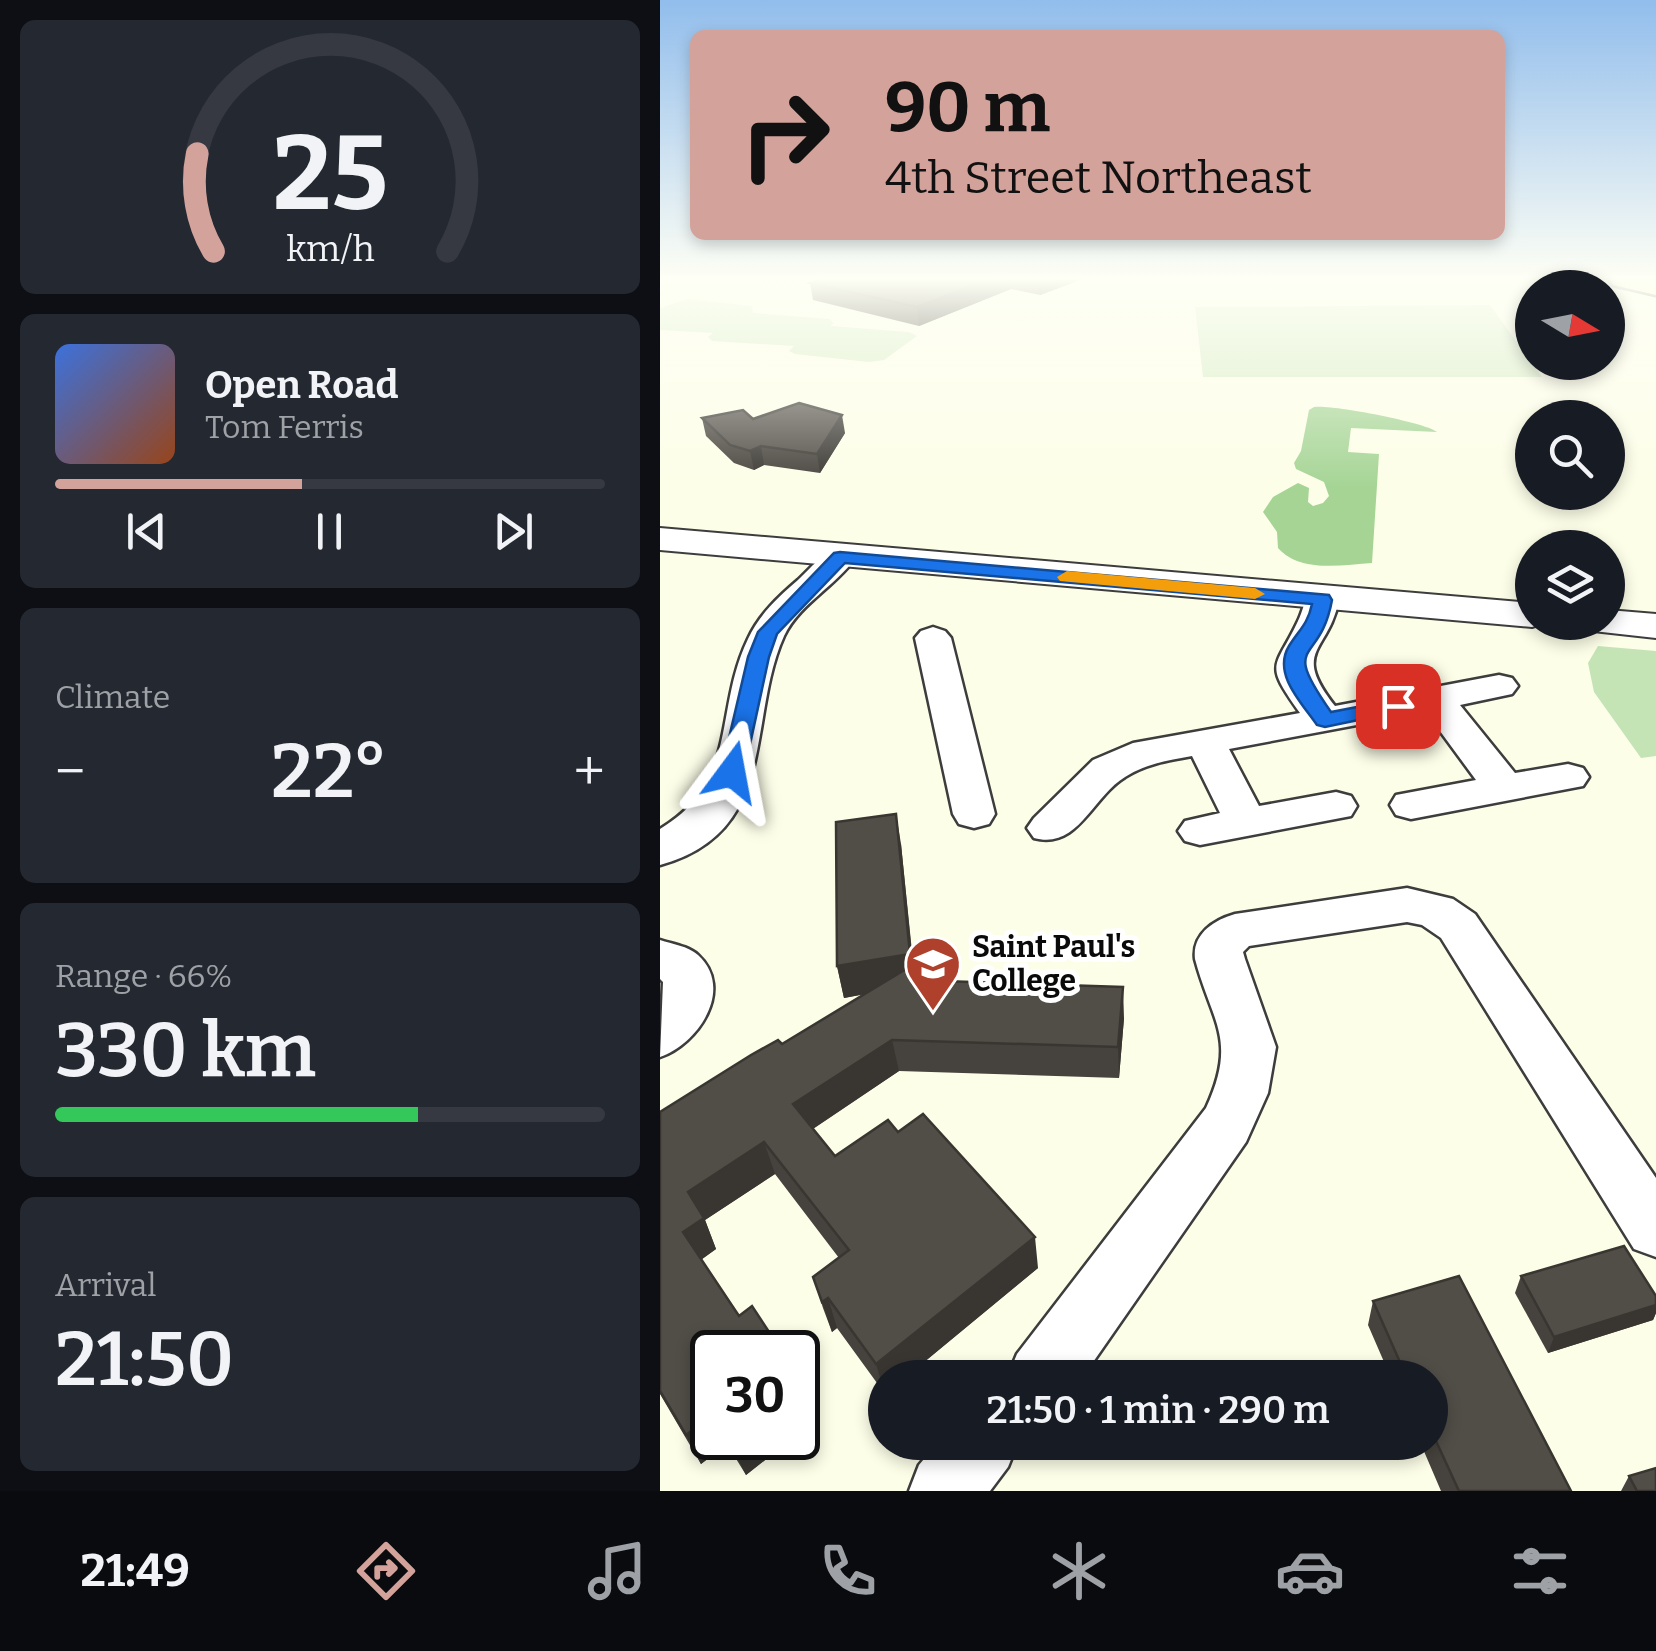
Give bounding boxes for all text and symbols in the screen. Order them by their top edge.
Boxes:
text: 90 m [885,66,1050,150]
icon: right [720,70,850,200]
text: 25 [272,112,388,237]
text: 4th Street Northeast [885,151,1312,205]
text: km/h [286,228,374,270]
north arrow [1515,270,1625,380]
map controls [1515,270,1625,640]
text: Open Road [205,362,398,408]
button: search [1515,400,1625,510]
text: Tom Ferris [205,408,364,446]
icon: previous [119,504,174,559]
icon: pause [302,504,357,559]
icon: next [486,504,541,559]
button: layers [1515,530,1625,640]
pin [1356,664,1441,749]
text: Climate [55,678,170,716]
icon: arrive [1371,679,1426,734]
position arrow [680,720,784,824]
text: 22° [271,727,388,817]
text: − [55,739,85,805]
text: + [574,739,605,805]
place label: Saint Paul's College [972,929,1135,999]
school or university icon: Saint Paul's College [903,934,963,1013]
text: Range · 66% [55,957,232,995]
text: 330 km [55,1006,316,1096]
text: Arrival [55,1266,156,1304]
text: 21:50 [55,1315,234,1405]
speed limit sign: 30 [690,1330,820,1460]
text: 21:50 · 1 min · 290 m [987,1387,1329,1433]
icon: directions [351,1536,421,1606]
icon: music [582,1536,652,1606]
icon: phone [813,1536,883,1606]
icon: climate [1044,1536,1114,1606]
icon: car [1275,1536,1345,1606]
icon: filters [1505,1536,1575,1606]
text: 21:49 [80,1544,190,1598]

